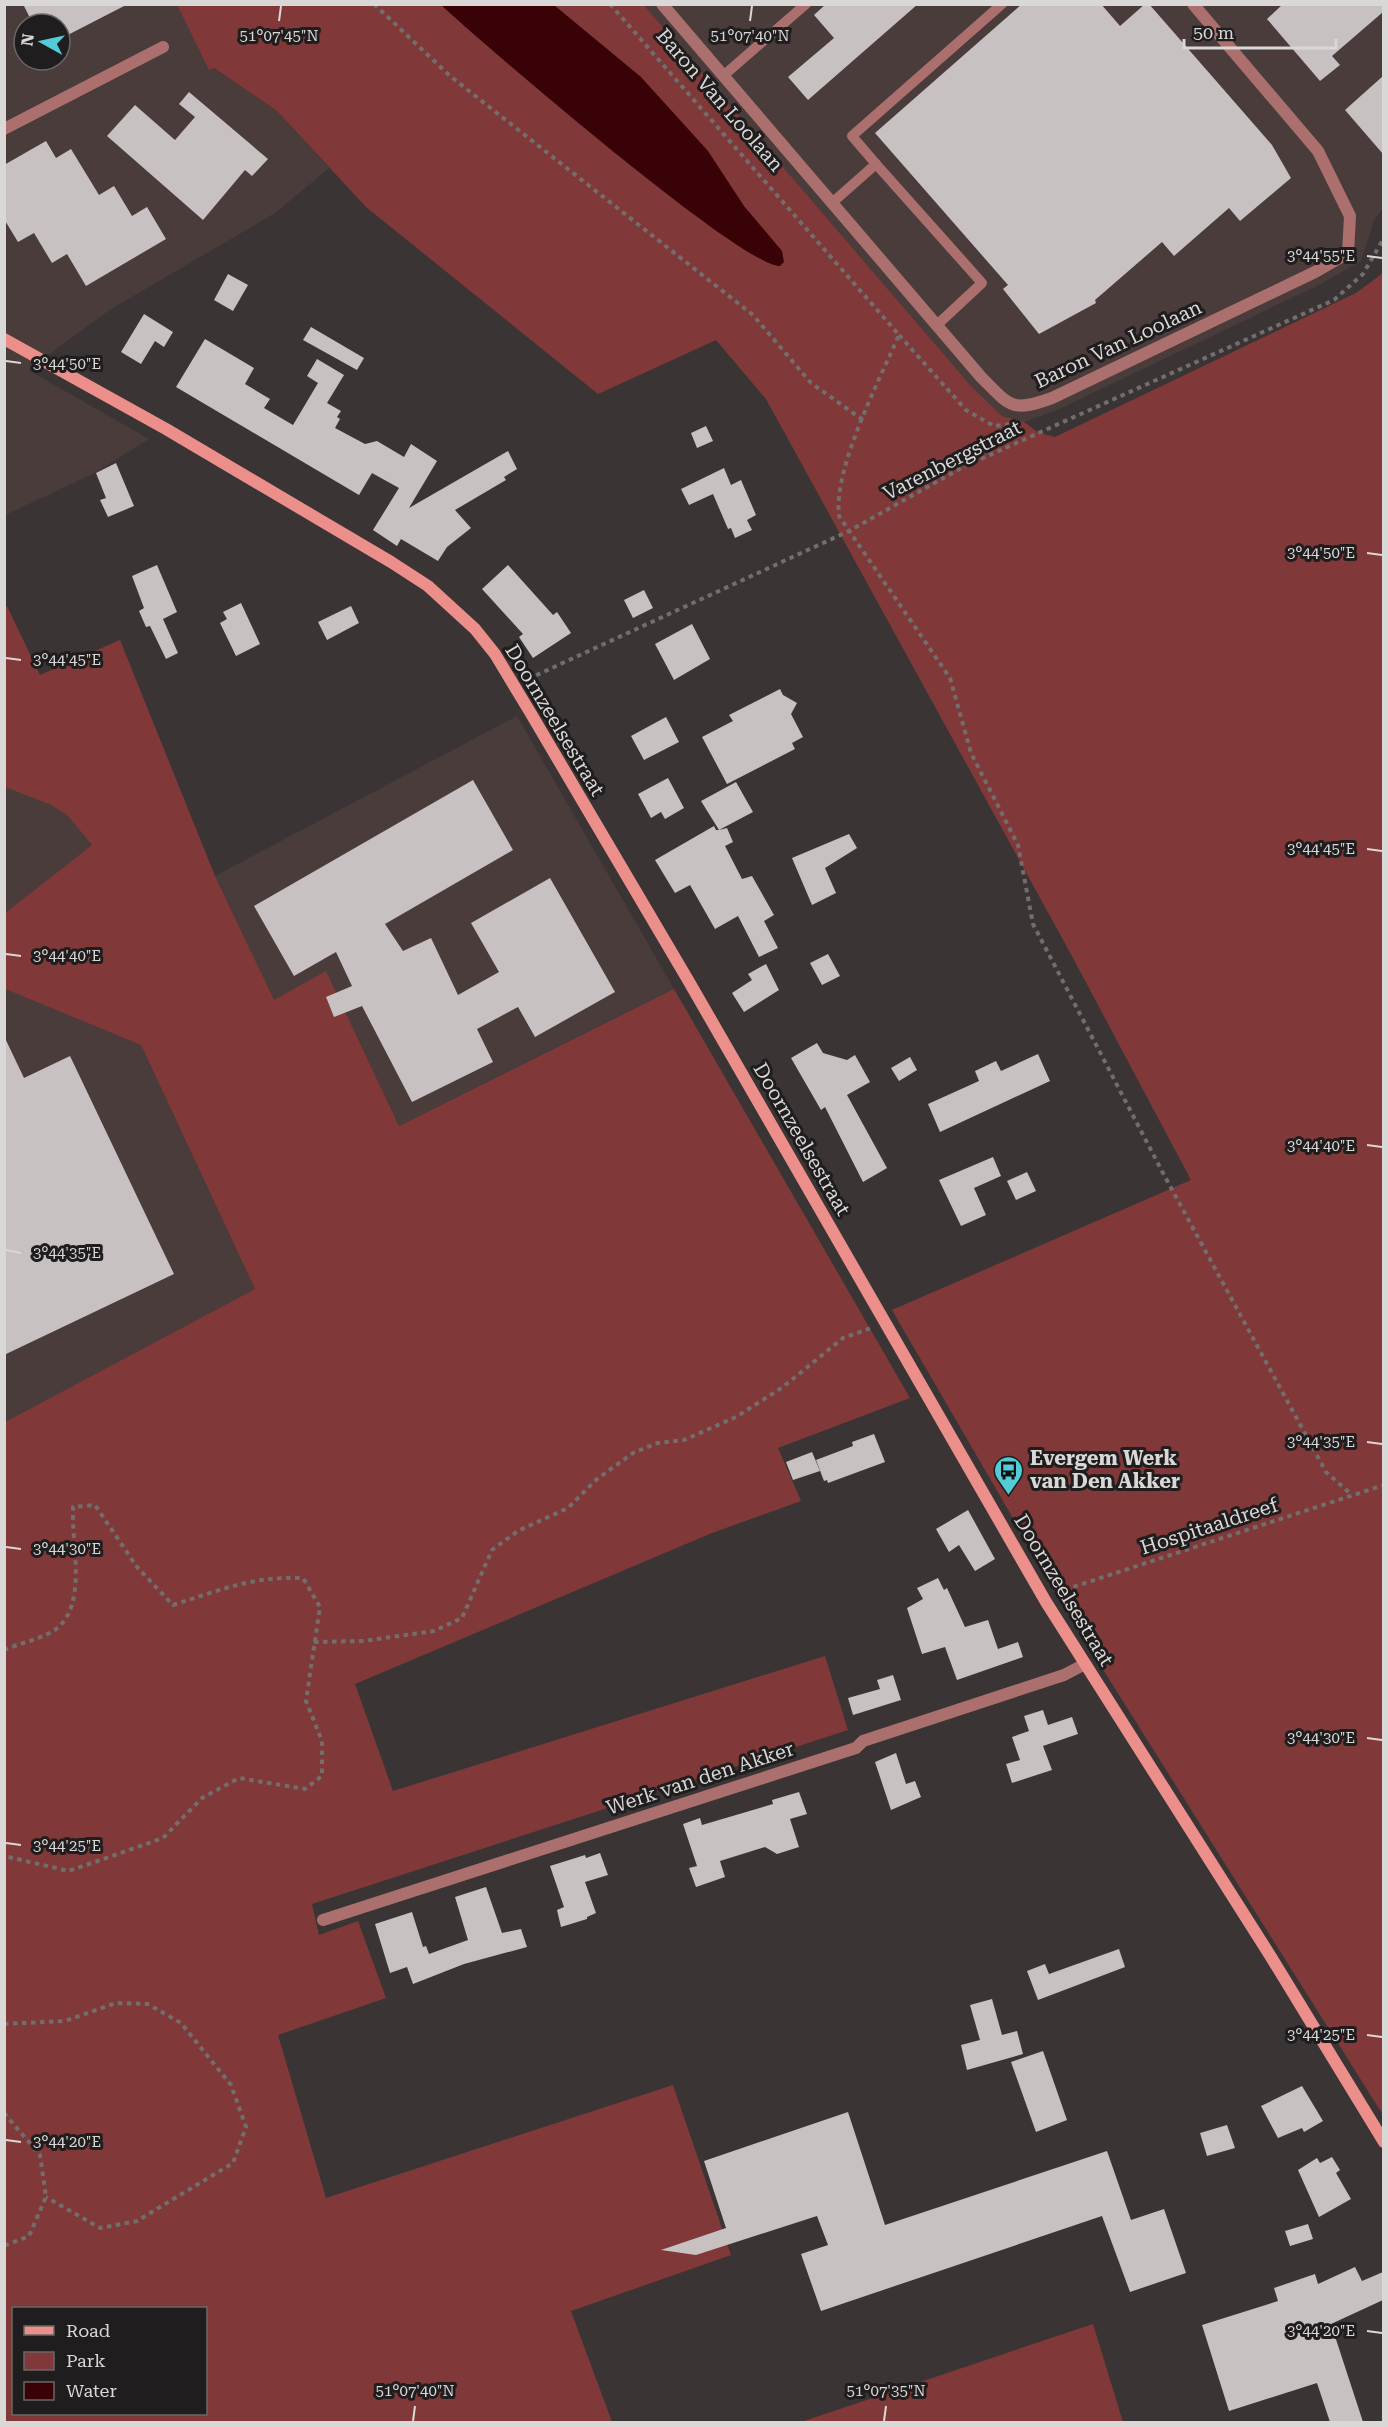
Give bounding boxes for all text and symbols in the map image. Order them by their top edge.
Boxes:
north arrow [12,12,72,72]
scale bar [1184,12,1336,50]
text: 50 m [1193,22,1234,43]
street label: Baron Van Loolaan [651,24,789,176]
text: 51°07'45"N [239,27,319,45]
text: 51°07'40"N [710,27,790,45]
text: N [17,33,38,47]
text: 3°44'55"E [1287,247,1355,265]
street label: Baron Van Loolaan [1031,295,1205,393]
text: 3°44'50"E [33,355,101,373]
street label: Varenbergstraat [879,415,1026,505]
text: 3°44'50"E [1287,544,1355,562]
street label: Doornzeelsestraat [500,640,610,801]
text: 3°44'45"E [33,651,101,669]
text: 3°44'45"E [1287,840,1355,858]
text: 3°44'40"E [33,947,101,965]
street label: Doornzeelsestraat [748,1058,856,1220]
text: 3°44'40"E [1287,1137,1355,1155]
text: 3°44'35"E [33,1244,101,1262]
text: 3°44'35"E [1287,1433,1355,1451]
place label: Evergem Werk van Den Akker [1030,1446,1180,1493]
bus stop icon: Evergem Werk van Den Akker [993,1454,1025,1496]
street label: Hospitaaldreef [1137,1492,1282,1560]
street label: Doornzeelsestraat [1009,1510,1119,1671]
text: 3°44'30"E [33,1540,101,1558]
text: 3°44'30"E [1287,1729,1355,1747]
street label: Werk van den Akker [603,1736,797,1820]
text: 3°44'25"E [33,1837,101,1855]
text: 3°44'25"E [1287,2026,1355,2044]
text: 3°44'20"E [33,2133,101,2151]
legend [12,2307,207,2415]
text: Road [66,2320,111,2341]
text: 3°44'20"E [1287,2322,1355,2340]
text: Park [66,2350,106,2371]
text: Water [66,2380,117,2401]
text: 51°07'40"N [375,2382,455,2400]
text: 51°07'35"N [846,2382,926,2400]

